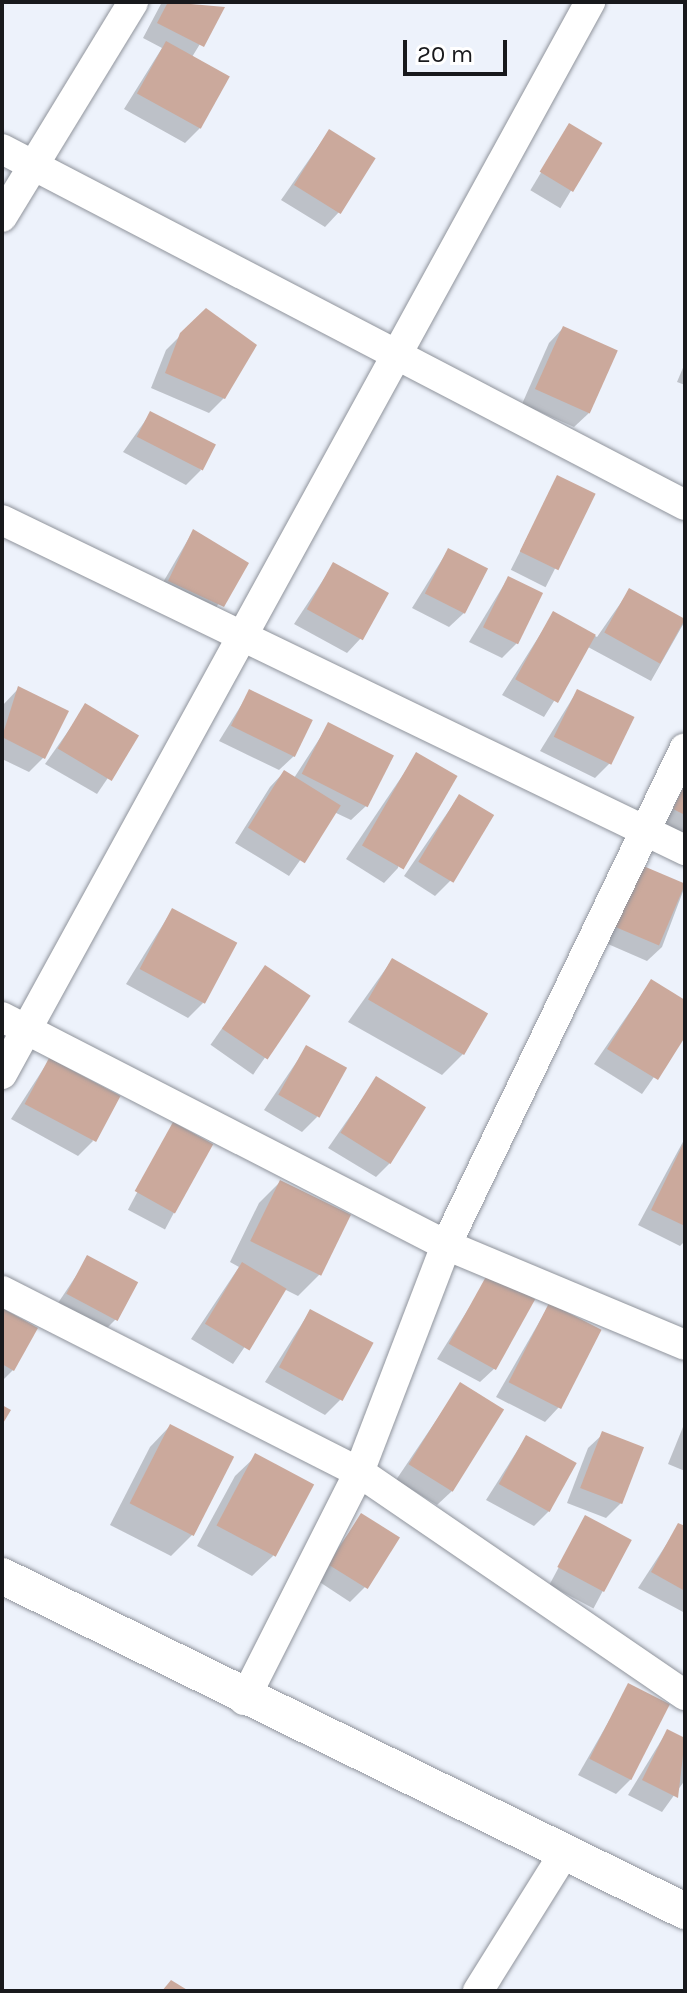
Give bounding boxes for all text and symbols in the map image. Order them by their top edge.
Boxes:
scale bar [407,24,511,74]
text: 20 m [417,40,473,68]

